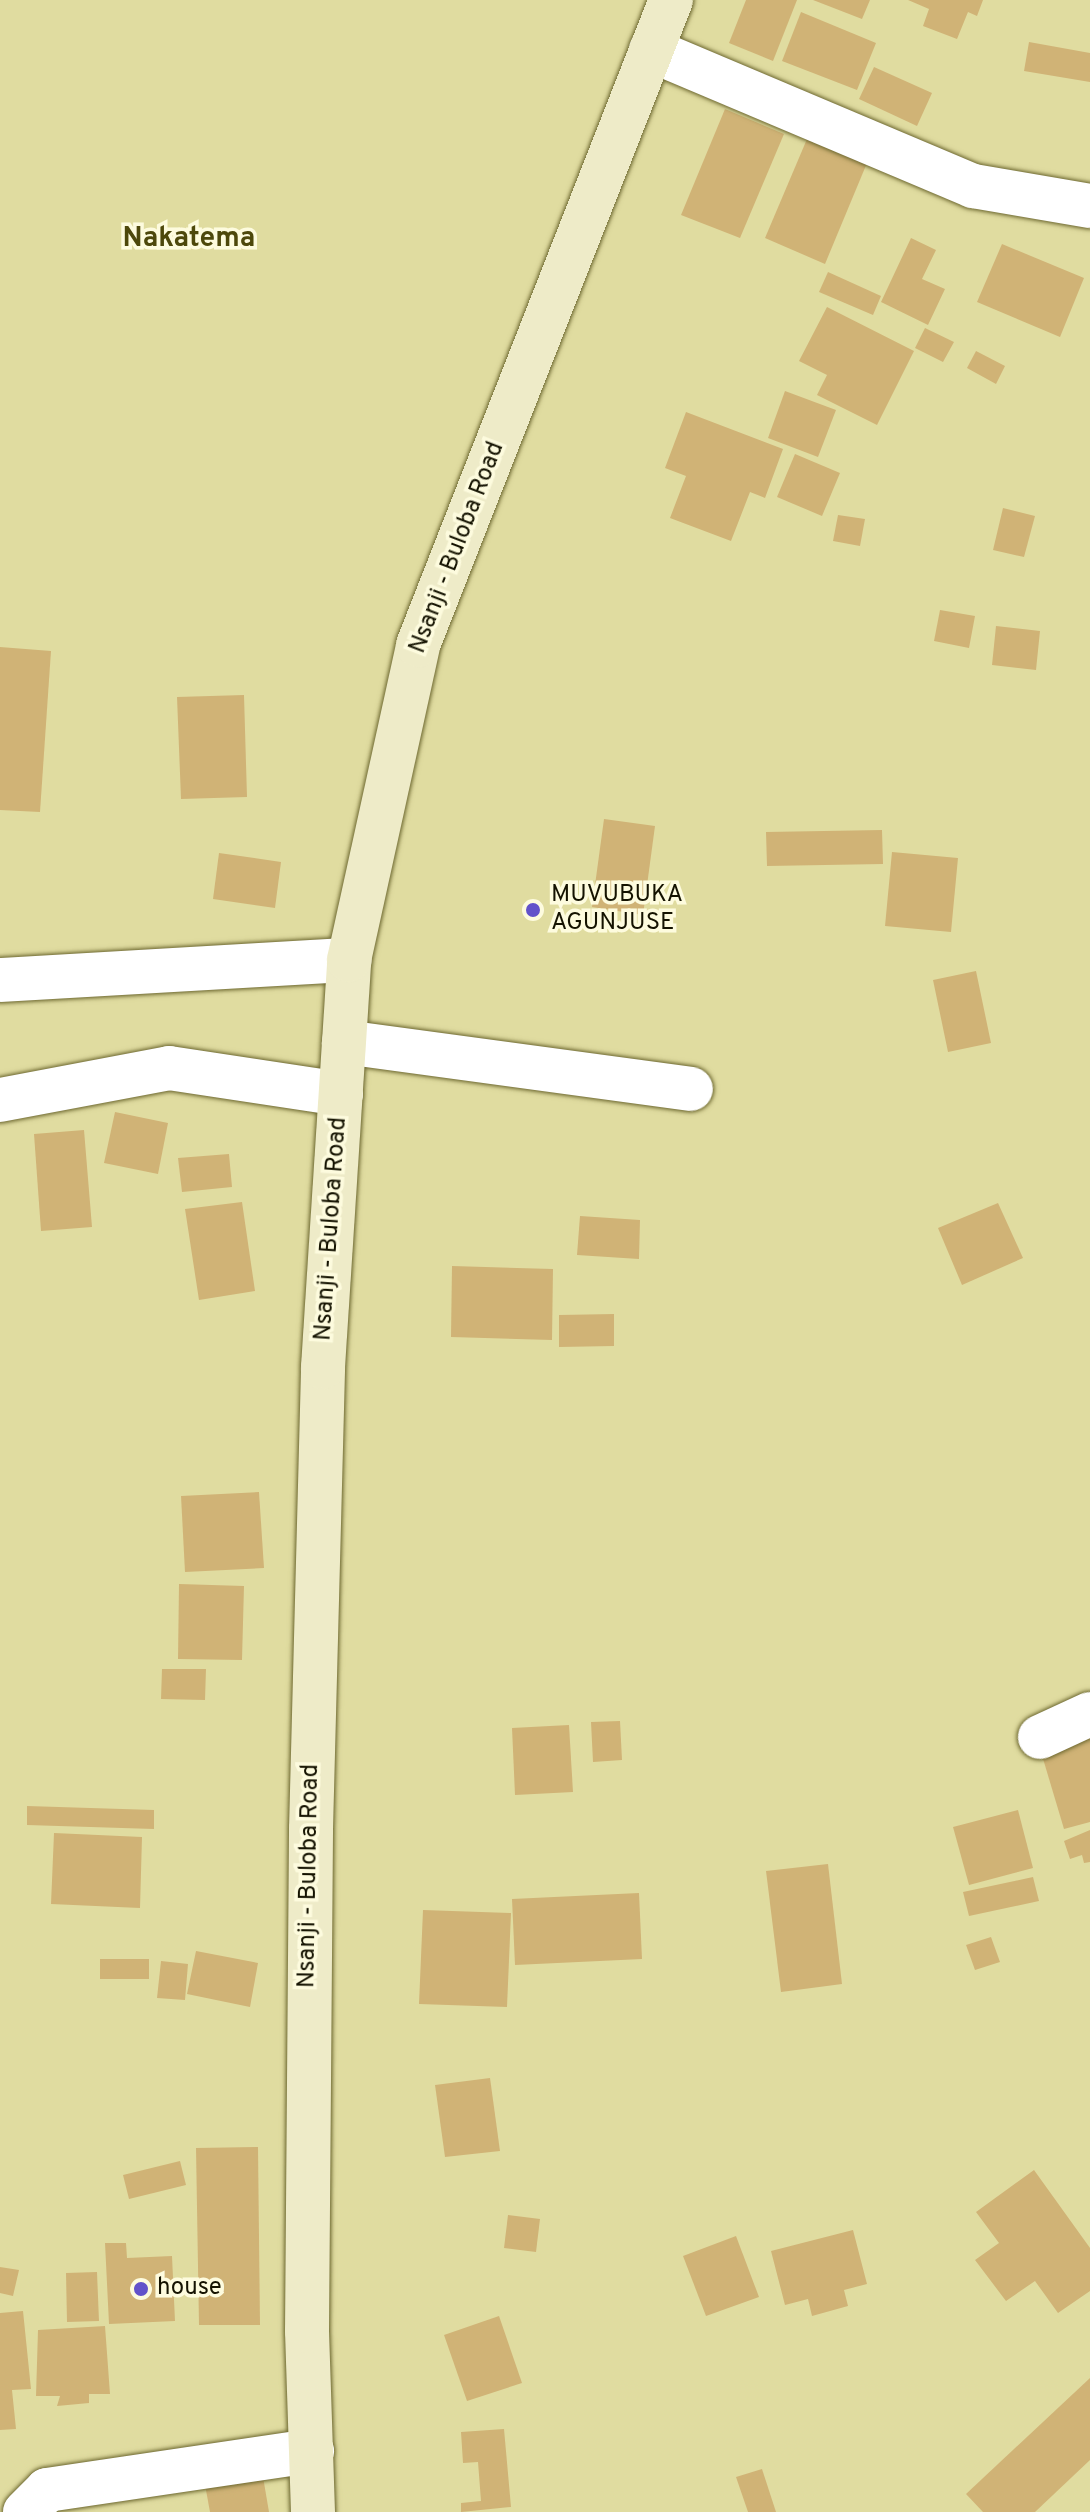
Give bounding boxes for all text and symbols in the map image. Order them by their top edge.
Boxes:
district label: Nakatema [123,222,255,256]
street label: Nsanji - Buloba Road [404,438,512,658]
place label: MUVUBUKA AGUNJUSE [551,882,683,938]
marker: MUVUBUKA AGUNJUSE [522,899,544,921]
street label: Nsanji - Buloba Road [310,1116,354,1342]
street label: Nsanji - Buloba Road [294,1764,326,1988]
place label: house [157,2275,222,2303]
marker: house [132,2280,150,2298]

